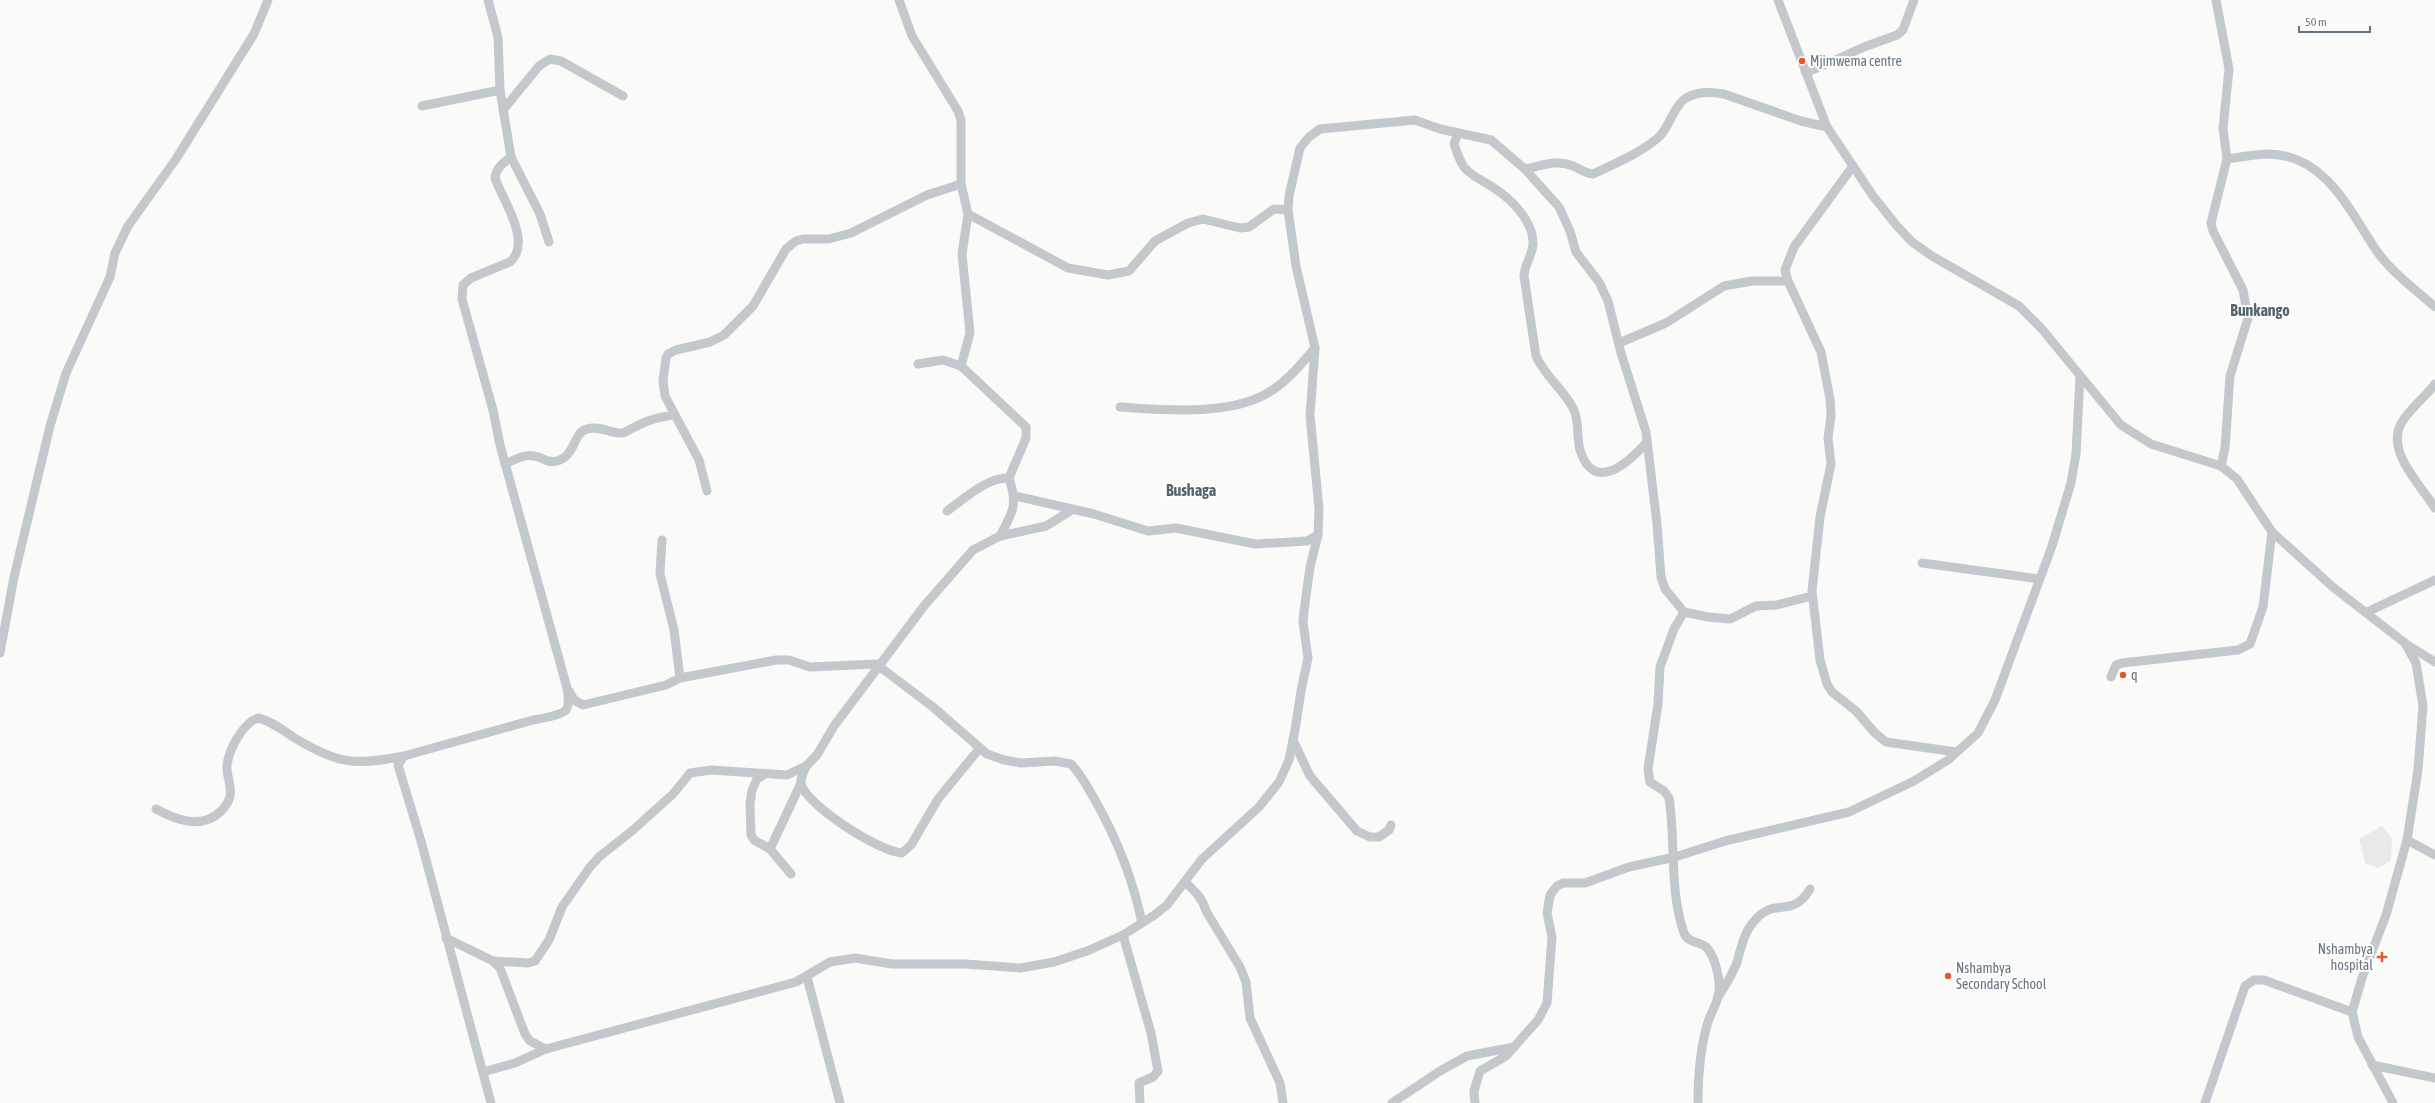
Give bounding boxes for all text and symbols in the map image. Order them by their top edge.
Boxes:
scale bar [2299,8,2370,34]
text: 50 m [2305,15,2327,29]
place label: Mjimwema centre [1810,53,1902,69]
marker: Mjimwema centre [1797,56,1807,66]
district label: Bunkango [2230,301,2290,319]
district label: Bushaga [1166,481,1216,499]
place label: q [2131,667,2138,683]
marker: q [2118,670,2128,680]
place label: Nshambya hospital [2318,941,2373,973]
marker: Nshambya hospital [2376,951,2388,963]
place label: Nshambya Secondary School [1956,960,2047,992]
marker: Nshambya Secondary School [1943,971,1953,981]

